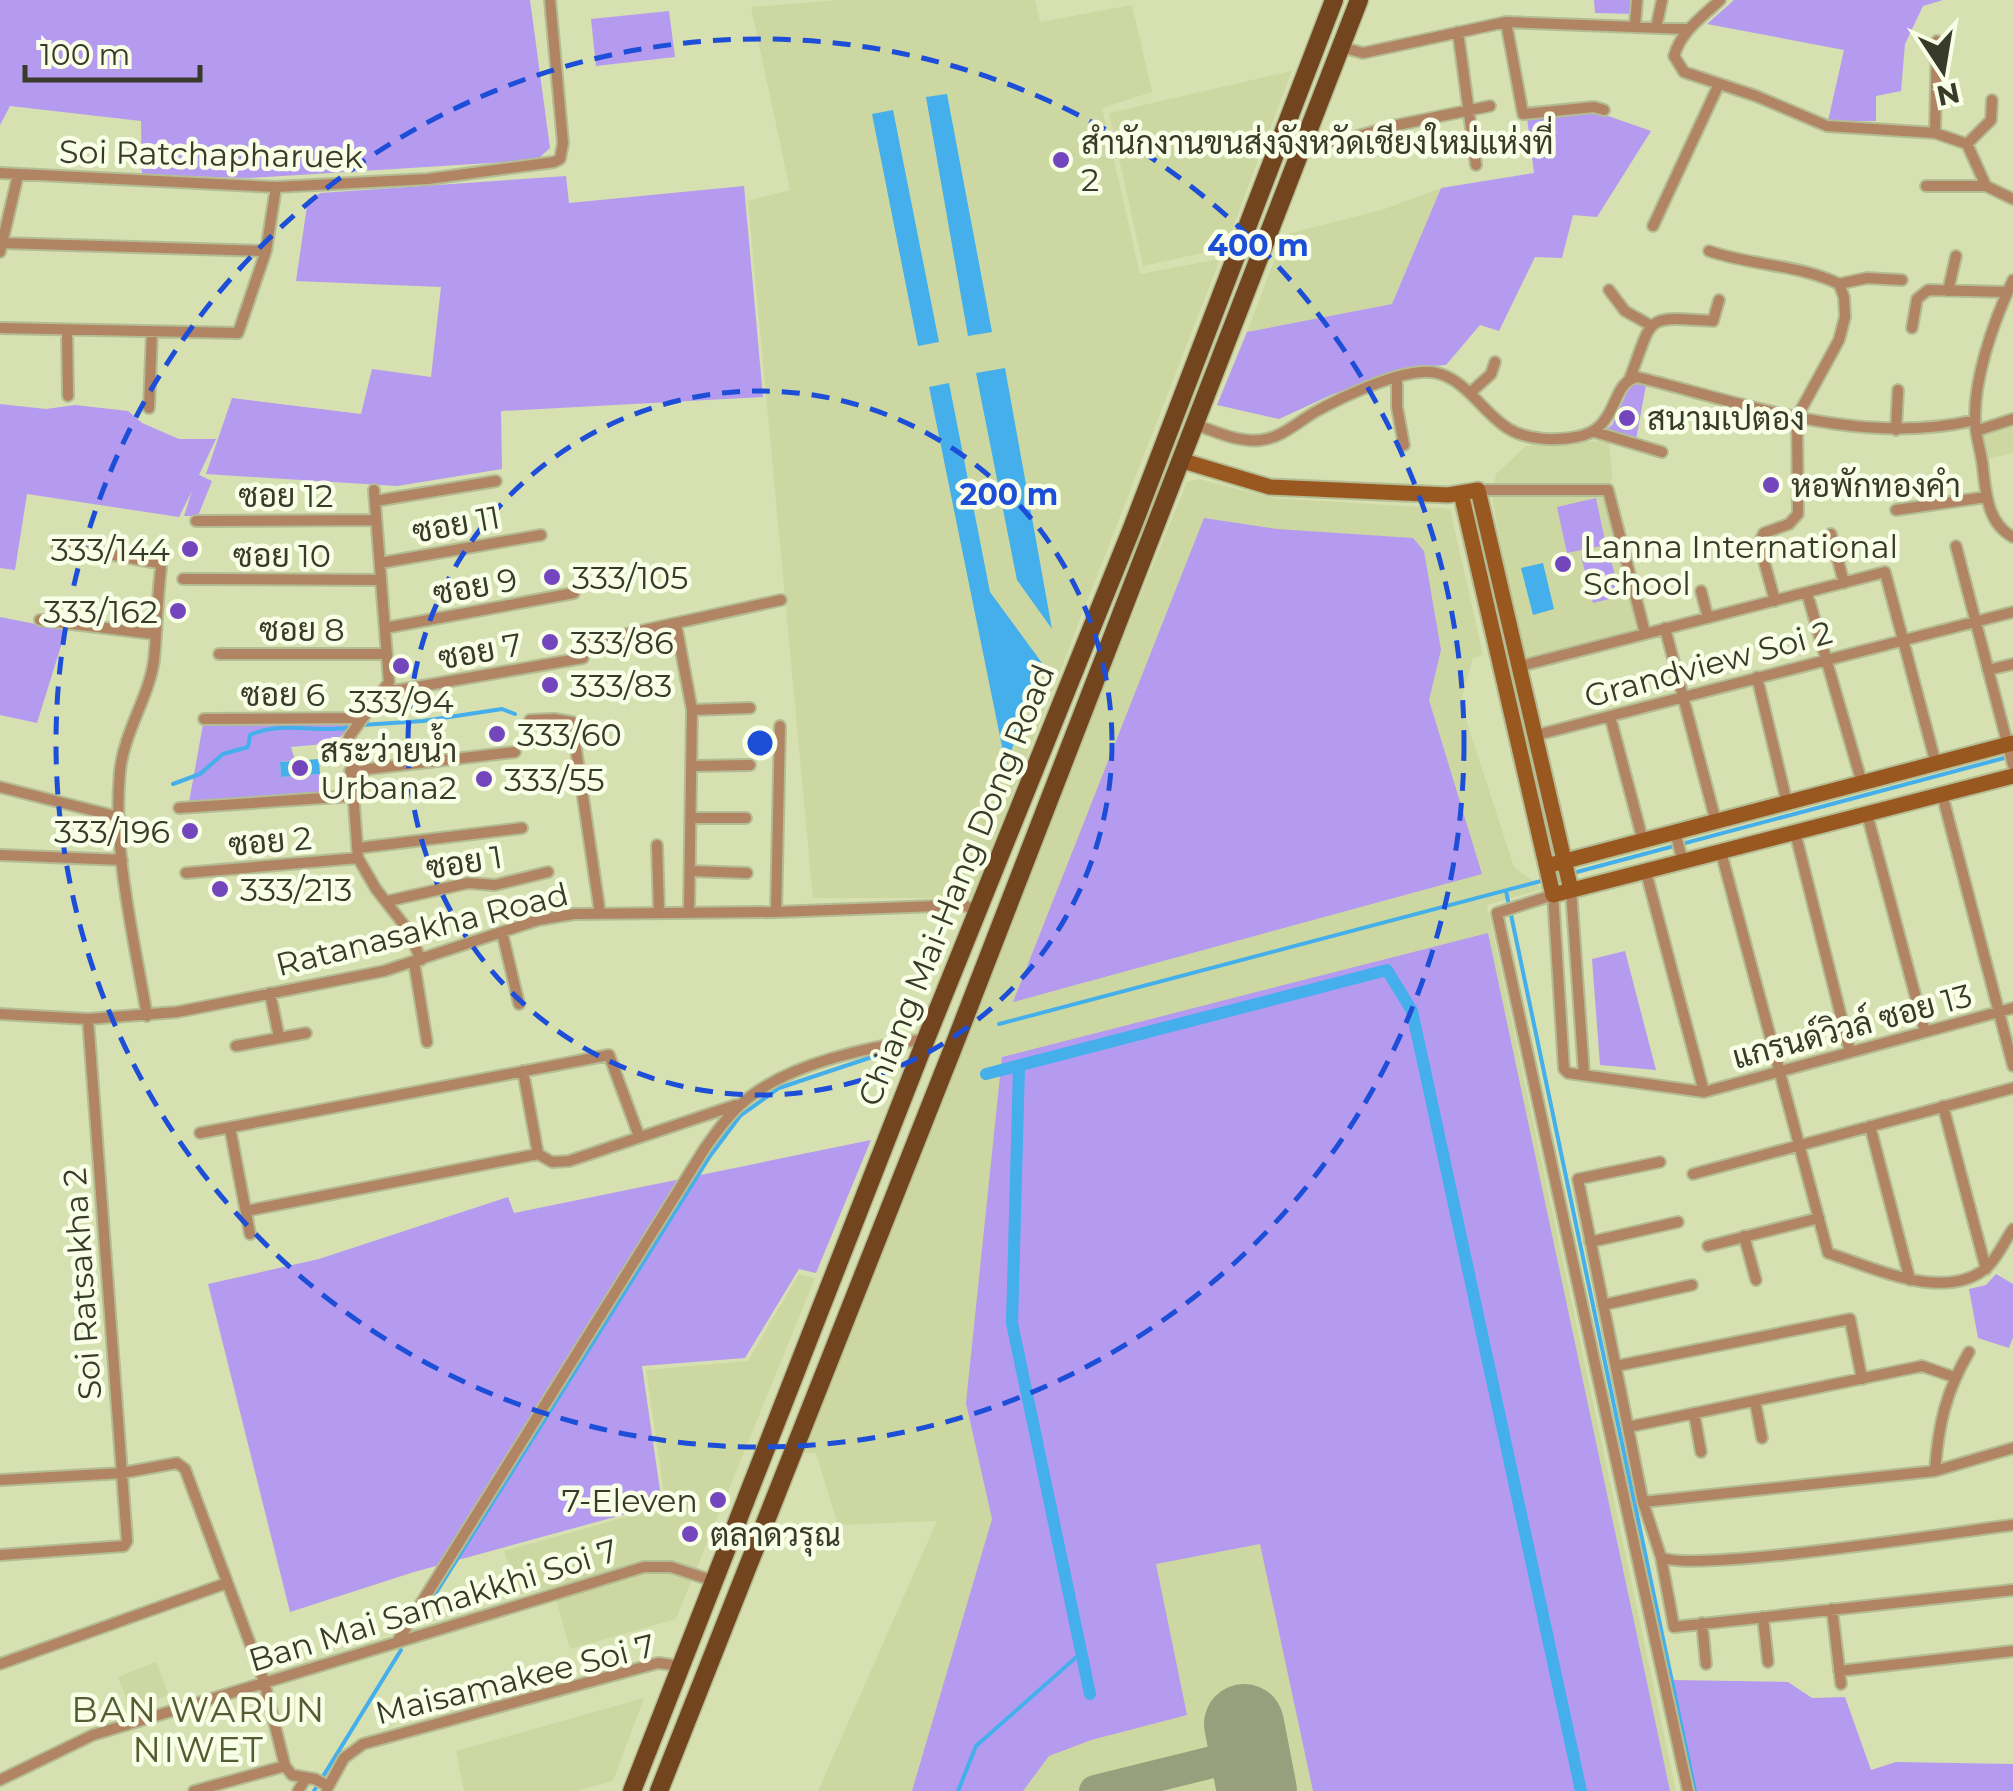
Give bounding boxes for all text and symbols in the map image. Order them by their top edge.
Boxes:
scale bar [25,20,200,82]
north arrow [1893,20,1993,120]
text: 100 m [40,36,130,73]
text: N [1934,75,1963,113]
place label: สำนักงานขนส่งจังหวัดเชียงใหม่แห่งที่ 2 [1081,115,1553,199]
street label: Soi Ratchapharuek [59,132,363,176]
marker: สำนักงานขนส่งจังหวัดเชียงใหม่แห่งที่ 2 [1050,149,1072,171]
text: 400 m [1207,227,1309,264]
place label: สนามเปตอง [1647,399,1805,438]
marker: สนามเปตอง [1616,407,1638,429]
place label: หอพักทองคำ [1791,466,1961,505]
marker: หอพักทองคำ [1760,474,1782,496]
street label: ซอย 12 [239,476,333,515]
text: 200 m [960,476,1058,513]
street label: ซอย 11 [409,497,503,551]
place label: Lanna International School [1583,527,1898,603]
place label: 333/144 [51,530,170,569]
street label: ซอย 10 [233,536,331,575]
marker: 333/144 [179,538,201,560]
marker: Lanna International School [1552,553,1574,575]
place label: 333/105 [572,558,688,597]
street label: ซอย 9 [430,559,520,613]
marker: 333/105 [541,566,563,588]
place label: 333/162 [43,592,158,631]
marker: 333/162 [167,600,189,622]
street label: ซอย 8 [259,610,345,649]
street label: Grandview Soi 2 [1580,612,1836,716]
place label: 333/86 [570,623,674,662]
street label: ซอย 7 [435,624,525,678]
marker: 333/86 [539,631,561,653]
marker: 333/94 [390,655,412,677]
street label: Chiang Mai-Hang Dong Road [849,658,1063,1112]
place label: 333/83 [570,666,672,705]
marker: 333/83 [539,674,561,696]
street label: ซอย 6 [241,675,325,714]
place label: 333/94 [348,682,454,721]
place label: 333/60 [517,715,622,754]
place label: สระว่ายน้ำ Urbana2 [320,722,457,807]
marker: 333/60 [486,723,508,745]
centre of rings [742,725,778,761]
marker: สระว่ายน้ำ Urbana2 [289,757,311,779]
place label: 333/55 [504,760,605,799]
marker: 333/55 [473,768,495,790]
place label: 333/196 [54,812,170,851]
street label: ซอย 2 [227,818,313,864]
marker: 333/196 [179,820,201,842]
street label: ซอย 1 [423,837,505,887]
place label: 333/213 [240,870,352,909]
street label: Ratanasakha Road [272,874,572,984]
marker: 333/213 [209,878,231,900]
street label: แกรนด์วิวล์ ซอย 13 [1728,974,1976,1077]
street label: Soi Ratsakha 2 [54,1167,110,1401]
place label: 7-Eleven [562,1481,698,1520]
marker: 7-Eleven [707,1489,729,1511]
place label: ตลาดวรุณ [710,1515,841,1557]
marker: ตลาดวรุณ [679,1523,701,1545]
street label: Ban Mai Samakkhi Soi 7 [244,1530,622,1680]
street label: Maisamakee Soi 7 [371,1625,659,1733]
district label: BAN WARUN NIWET [71,1688,327,1771]

